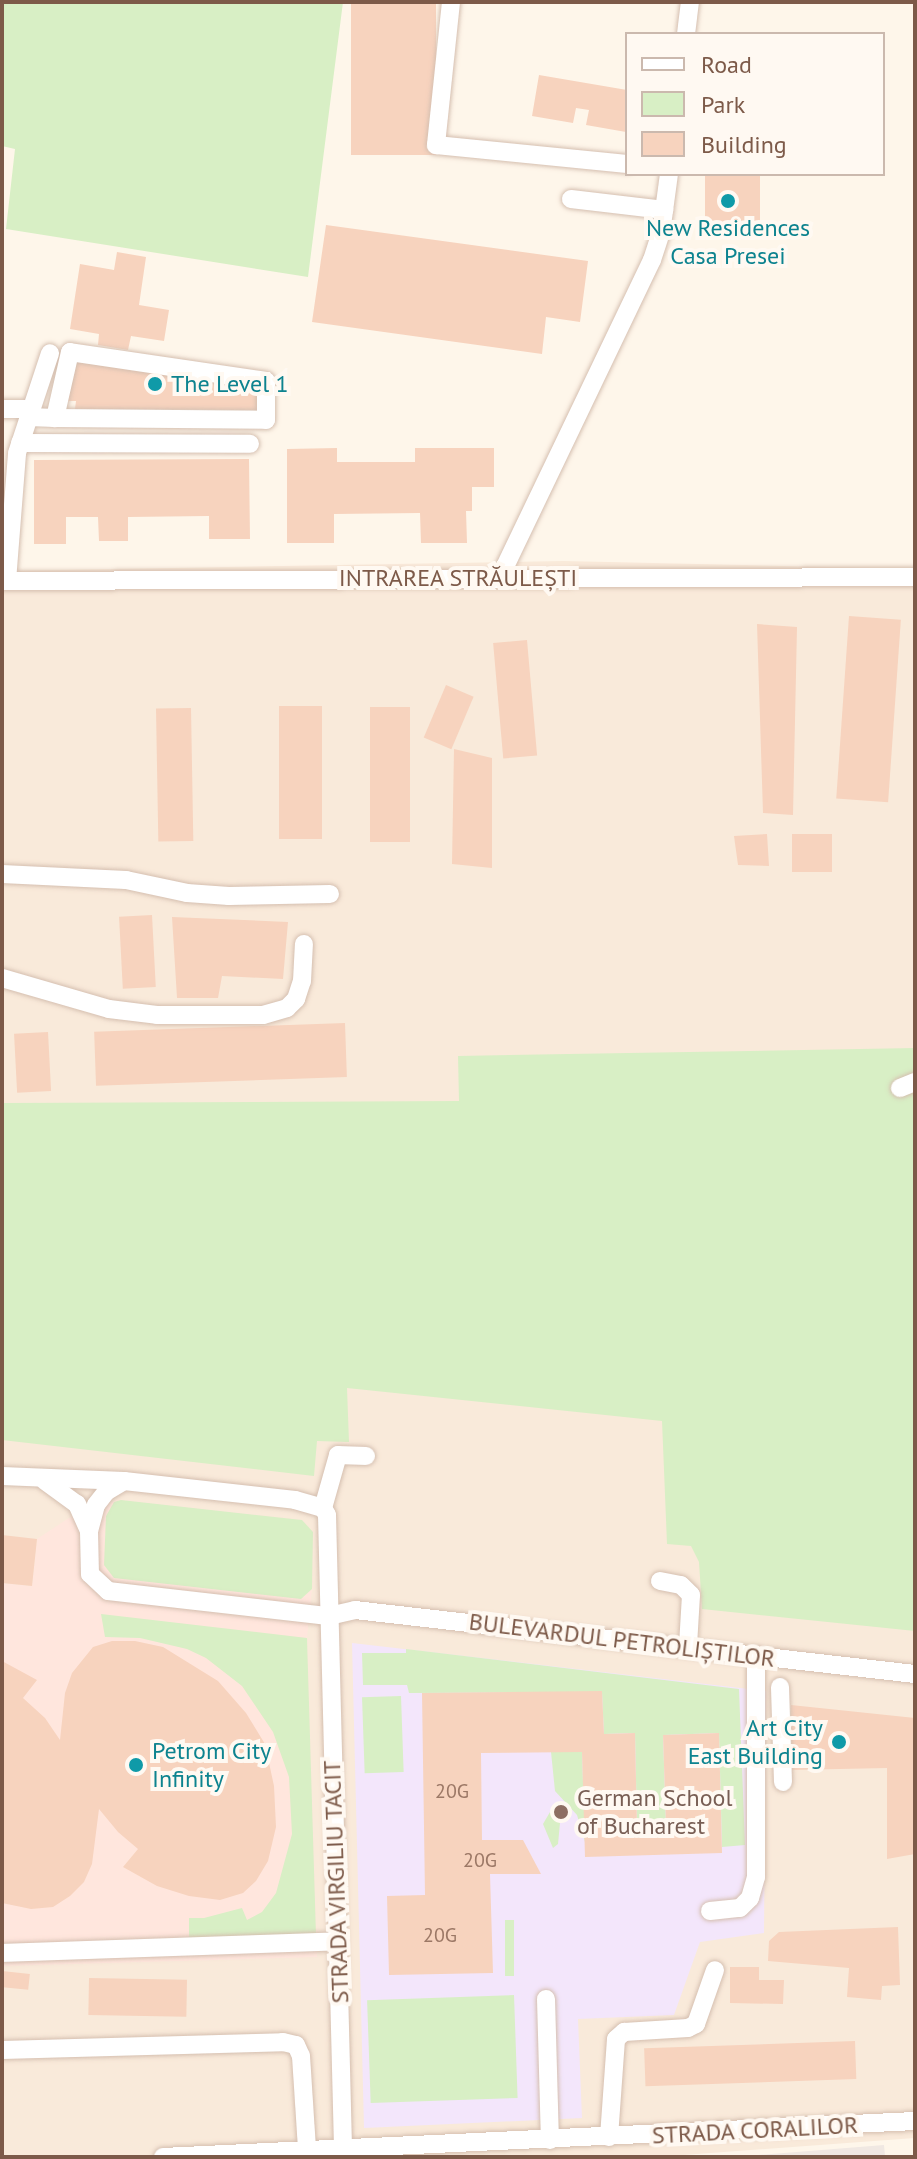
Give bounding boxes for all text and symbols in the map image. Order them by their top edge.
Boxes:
legend [625,32,885,176]
text: Road [701,49,752,80]
text: Park [701,89,745,120]
text: Building [701,129,787,160]
marker: New Residences Casa Presei [719,192,737,210]
place label: New Residences Casa Presei [646,214,810,270]
place label: The Level 1 [171,370,289,398]
marker: The Level 1 [146,375,164,393]
street label: INTRAREA STRĂULEȘTI [338,564,578,592]
street label: BULEVARDUL PETROLIȘTILOR [467,1607,777,1673]
place label: Art City East Building [688,1714,823,1770]
marker: Art City East Building [830,1733,848,1751]
place label: Petrom City Infinity [152,1737,271,1793]
marker: Petrom City Infinity [127,1756,145,1774]
street label: STRADA VIRGILIU TACIT [317,1759,355,2005]
house number: 20G [435,1779,469,1803]
place label: German School of Bucharest [577,1784,732,1840]
marker: German School of Bucharest [552,1803,570,1821]
house number: 20G [463,1848,497,1872]
house number: 20G [423,1923,457,1947]
street label: STRADA CORALILOR [651,2110,859,2150]

